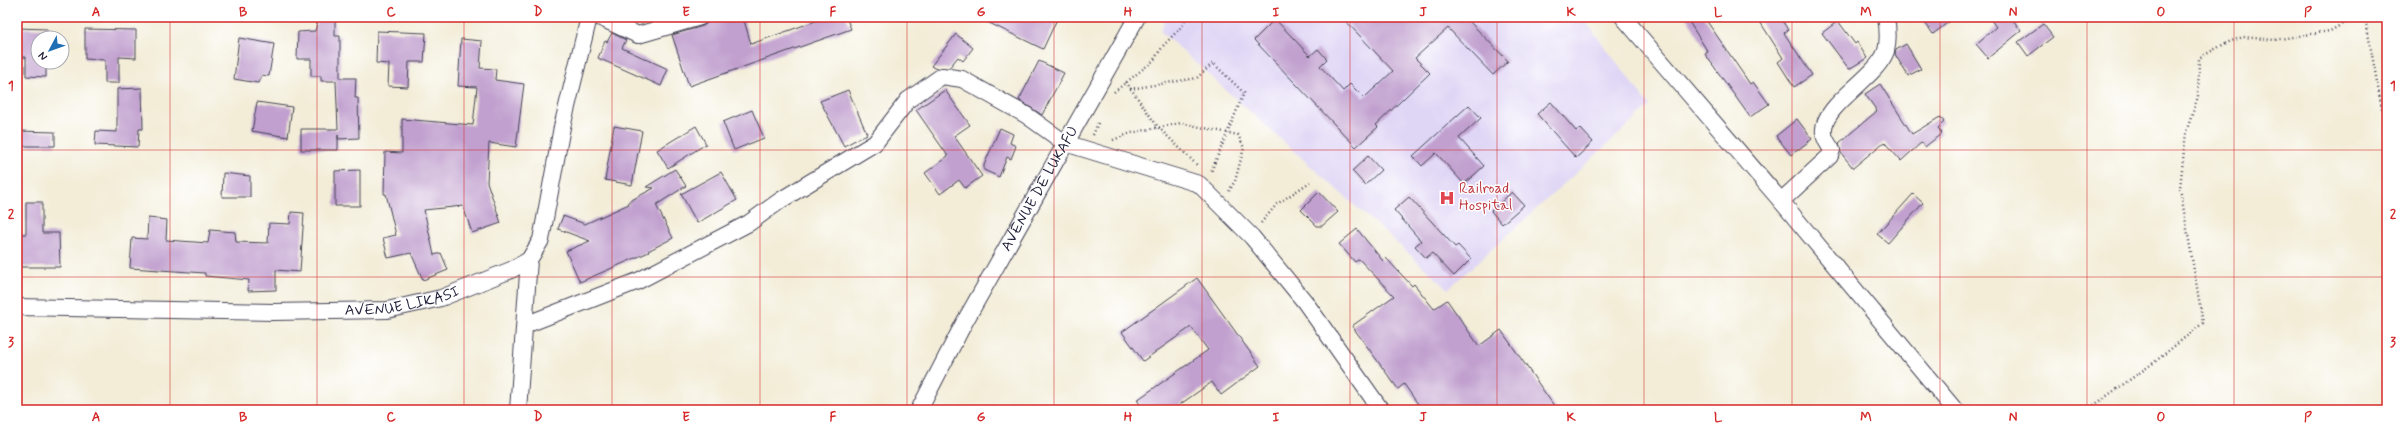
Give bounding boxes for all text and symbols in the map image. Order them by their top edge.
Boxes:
text: A [92,4,100,21]
text: B [239,4,248,21]
text: C [386,4,396,21]
text: D [534,4,543,21]
text: E [682,4,690,21]
text: F [830,4,837,21]
text: G [977,4,986,21]
text: H [1124,4,1133,21]
text: I [1273,4,1280,21]
text: J [1419,4,1427,21]
text: K [1566,4,1576,21]
text: L [1714,4,1723,21]
text: M [1860,4,1872,21]
text: N [2009,4,2018,21]
text: O [2157,4,2166,21]
text: P [2304,4,2312,21]
north arrow [30,30,70,70]
text: N [36,49,51,63]
text: 1 [8,78,14,95]
text: 1 [2390,78,2396,95]
street label: AVENUE DE LUKAFU [997,123,1083,255]
place label: Railroad Hospital [1459,179,1513,216]
hospital icon: Railroad Hospital [1438,189,1456,207]
text: 2 [8,206,15,223]
text: 2 [2390,206,2397,223]
street label: AVENUE LIKASI [344,282,462,321]
text: 3 [8,334,14,351]
text: 3 [2390,334,2396,351]
text: A [92,409,100,426]
text: B [239,409,248,426]
text: C [386,409,396,426]
text: D [534,409,543,426]
text: E [682,409,690,426]
text: F [830,409,837,426]
text: G [977,409,986,426]
text: H [1124,409,1133,426]
text: I [1273,409,1280,426]
text: J [1419,409,1427,426]
text: K [1566,409,1576,426]
text: L [1714,409,1723,426]
text: M [1860,409,1872,426]
text: N [2009,409,2018,426]
text: O [2157,409,2166,426]
text: P [2304,409,2312,426]

